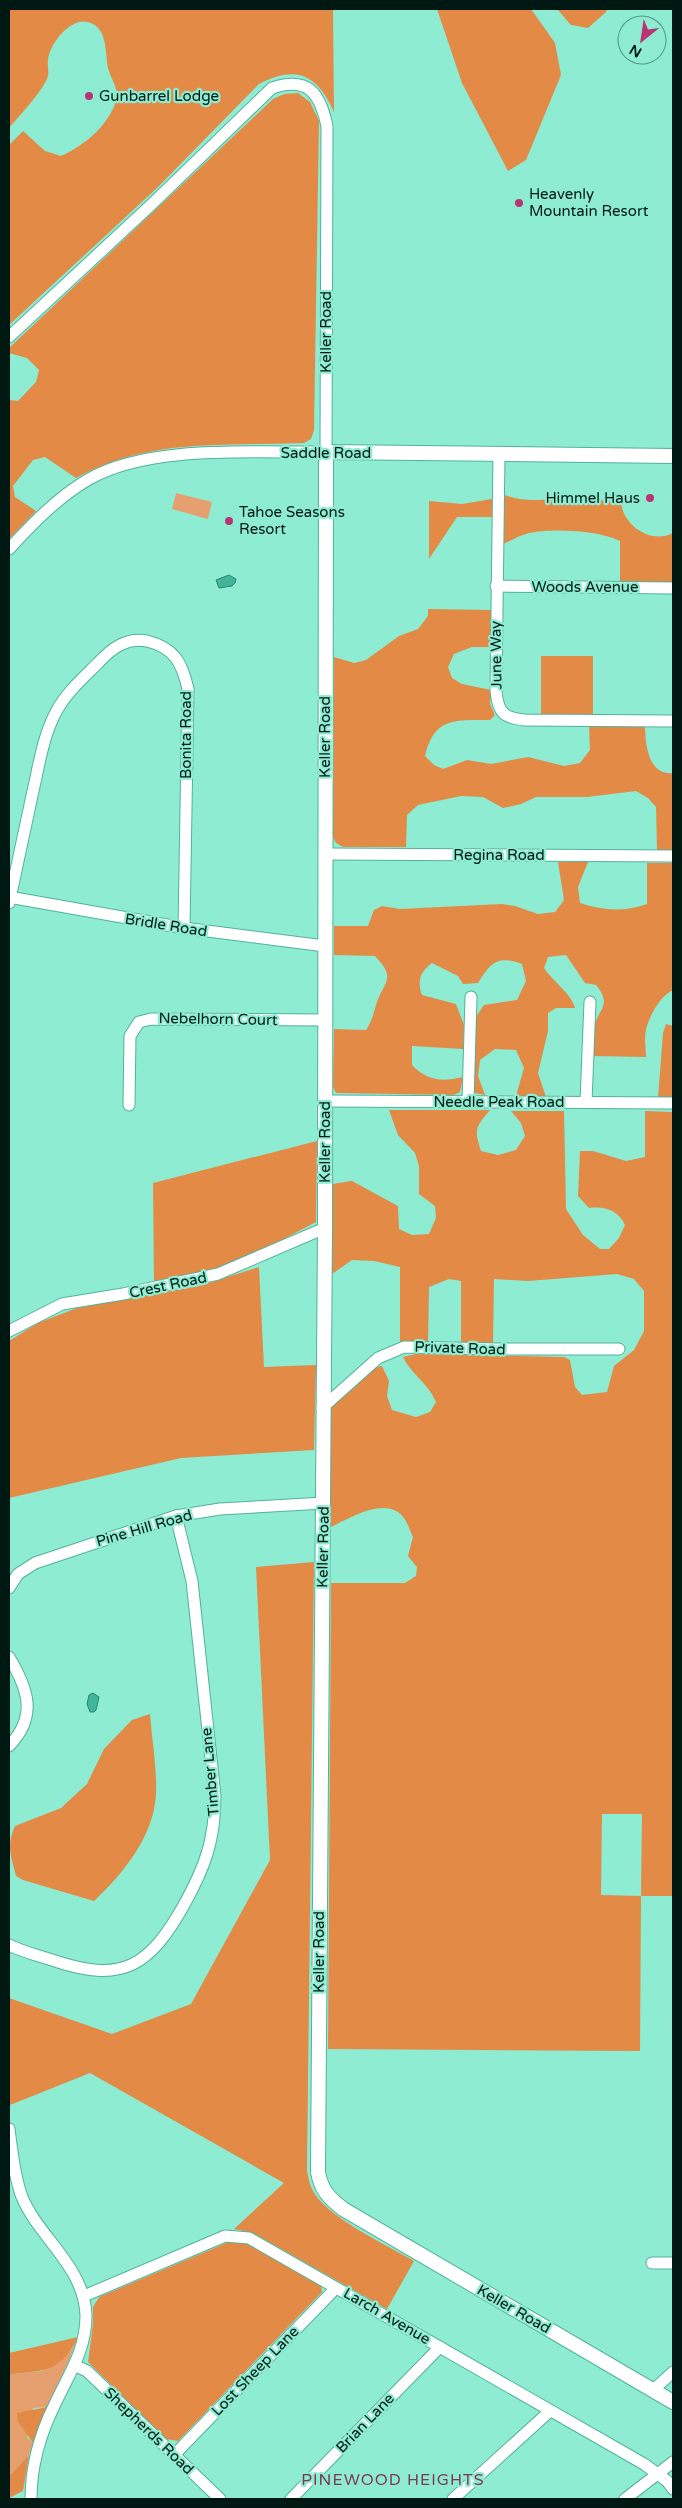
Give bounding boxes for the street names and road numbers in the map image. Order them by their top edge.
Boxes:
street label: Keller Road [317,291,335,373]
street label: Saddle Road [281,444,371,462]
street label: Woods Avenue [532,578,638,596]
street label: June Way [486,621,506,689]
street label: Bonita Road [177,691,195,779]
street label: Keller Road [316,696,334,778]
street label: Regina Road [453,846,545,864]
street label: Bridle Road [124,910,208,940]
street label: Nebelhorn Court [158,1009,278,1029]
street label: Needle Peak Road [434,1093,564,1111]
street label: Keller Road [316,1101,334,1183]
street label: Crest Road [128,1268,208,1302]
street label: Private Road [414,1337,506,1359]
street label: Pine Hill Road [94,1506,194,1550]
street label: Keller Road [313,1506,333,1588]
street label: Timber Lane [197,1727,223,1817]
street label: Keller Road [310,1911,328,1993]
street label: Keller Road [474,2281,554,2337]
street label: Larch Avenue [340,2284,434,2348]
street label: Lost Sheep Lane [208,2322,302,2420]
street label: Shepherds Road [100,2384,198,2478]
street label: Brian Lane [332,2389,398,2457]

